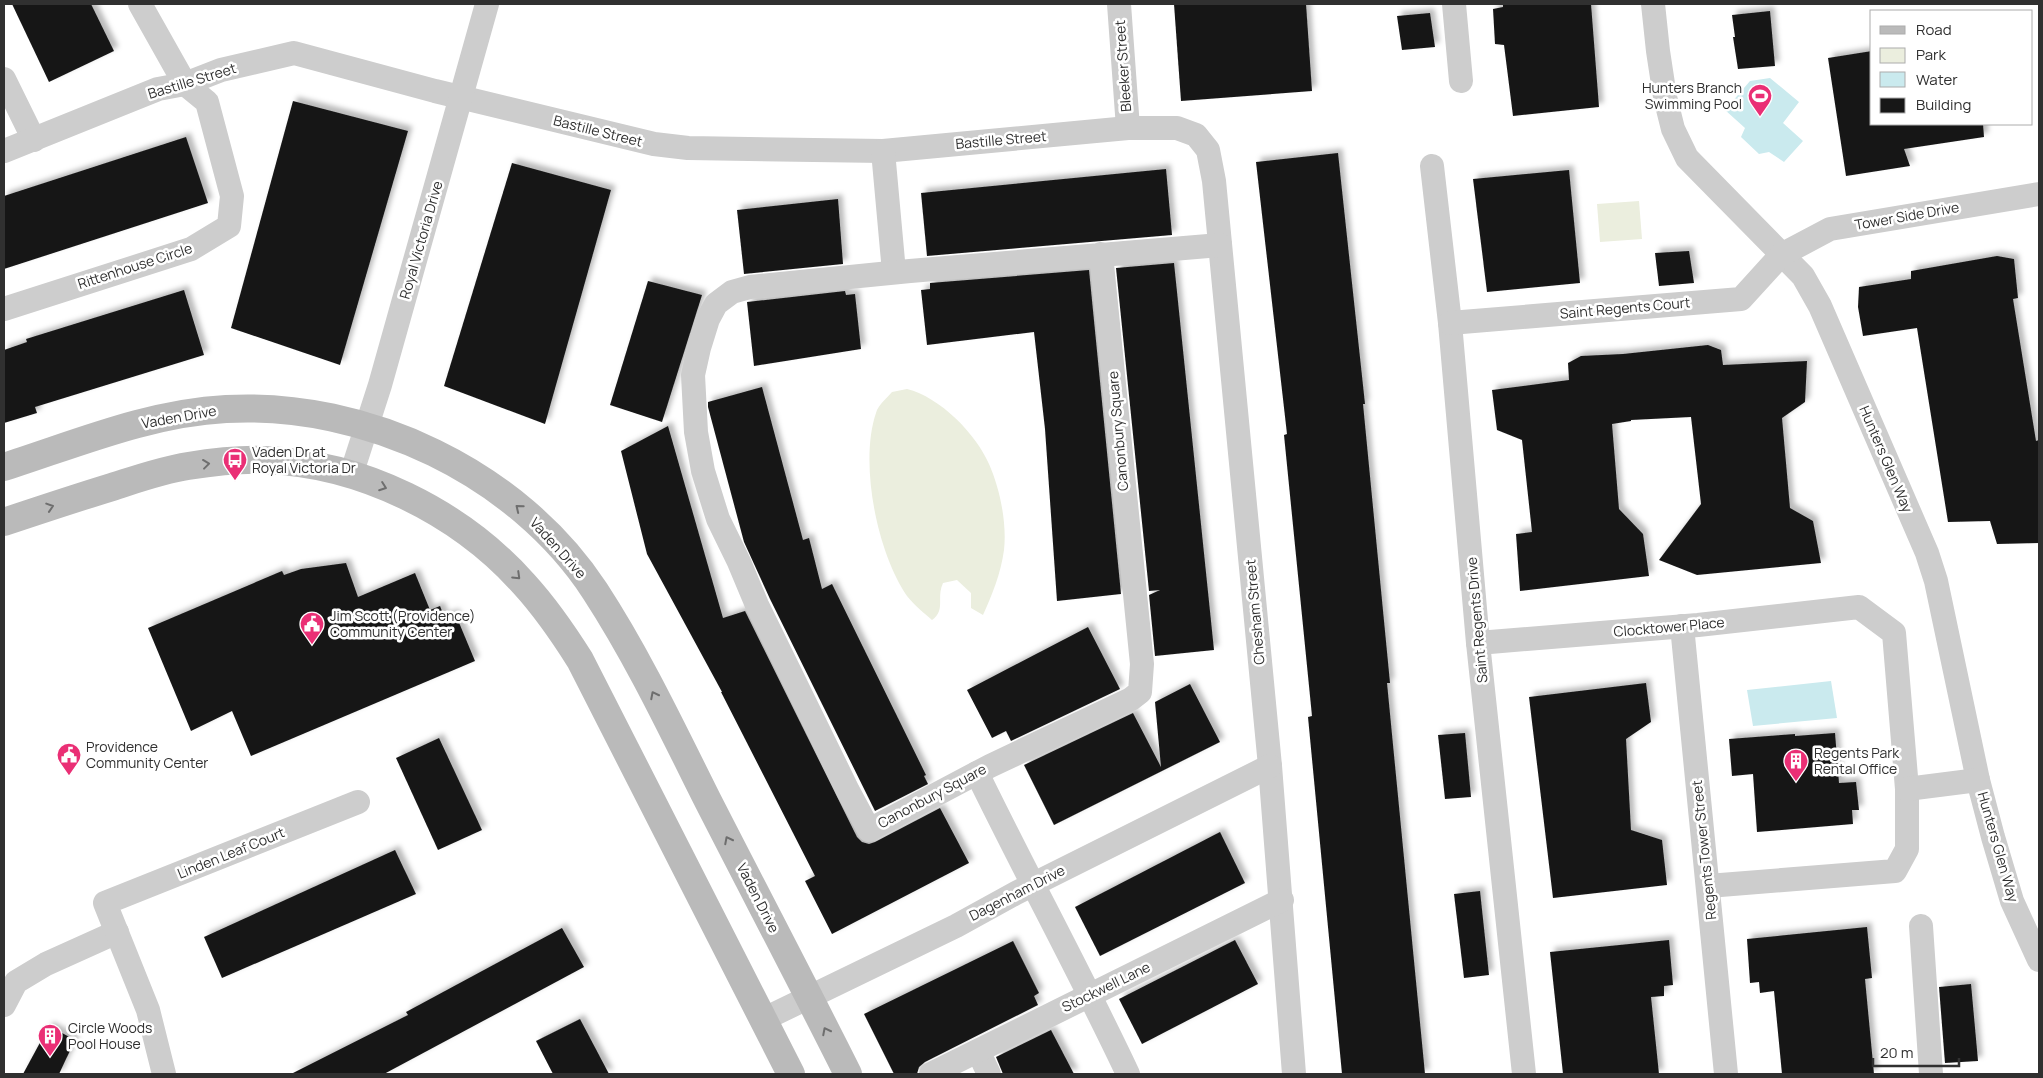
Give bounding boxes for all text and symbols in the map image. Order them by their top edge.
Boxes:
legend [1870,10,2033,125]
street label: Bleeker Street [1110,19,1135,113]
text: Road [1916,19,1952,40]
text: Park [1916,44,1946,65]
street label: Bastille Street [145,58,239,103]
text: Water [1916,69,1958,90]
place label: Hunters Branch Swimming Pool [1642,78,1742,113]
sports icon: Hunters Branch Swimming Pool [1747,83,1773,117]
text: Building [1916,94,1971,115]
street label: Bastille Street [552,110,645,151]
street label: Bastille Street [955,126,1048,153]
street label: Royal Victoria Drive [395,179,446,301]
street label: Tower Side Drive [1853,197,1961,234]
street label: Rittenhouse Circle [75,238,194,293]
street label: Saint Regents Court [1559,292,1691,323]
street label: Canonbury Square [1103,370,1132,492]
street label: Vaden Drive [140,401,218,432]
street label: Hunters Glen Way [1855,403,1918,516]
place label: Vaden Dr at Royal Victoria Dr [252,442,356,477]
bus stop icon: Vaden Dr at Royal Victoria Dr [222,447,248,481]
one-way arrow [202,459,211,469]
one-way arrow [378,481,386,491]
one-way arrow [45,503,54,513]
one-way arrow [516,505,525,513]
street label: Vaden Drive [526,513,591,582]
street label: Saint Regents Drive [1462,556,1491,684]
street label: Chesham Street [1240,558,1269,666]
one-way arrow [511,570,520,579]
place label: Jim Scott (Providence) Community Center [330,606,475,641]
public building icon: Jim Scott (Providence) Community Center [299,611,325,645]
street label: Clocktower Place [1613,612,1725,641]
one-way arrow [650,691,660,700]
place label: Providence Community Center [86,737,208,772]
public building icon: Providence Community Center [56,742,82,776]
place label: Regents Park Rental Office [1814,743,1900,778]
building icon: Regents Park Rental Office [1783,748,1809,782]
street label: Canonbury Square [874,759,989,832]
street label: Regents Tower Street [1687,779,1720,921]
street label: Hunters Glen Way [1974,789,2024,905]
street label: Linden Leaf Court [174,822,288,883]
one-way arrow [724,836,734,845]
street label: Vaden Drive [733,860,784,936]
street label: Dagenham Drive [966,860,1068,925]
street label: Stockwell Lane [1058,957,1153,1016]
place label: Circle Woods Pool House [68,1018,152,1053]
building icon: Circle Woods Pool House [37,1023,63,1057]
one-way arrow [822,1027,832,1036]
scale bar [1873,1036,1959,1068]
text: 20 m [1880,1042,1913,1063]

